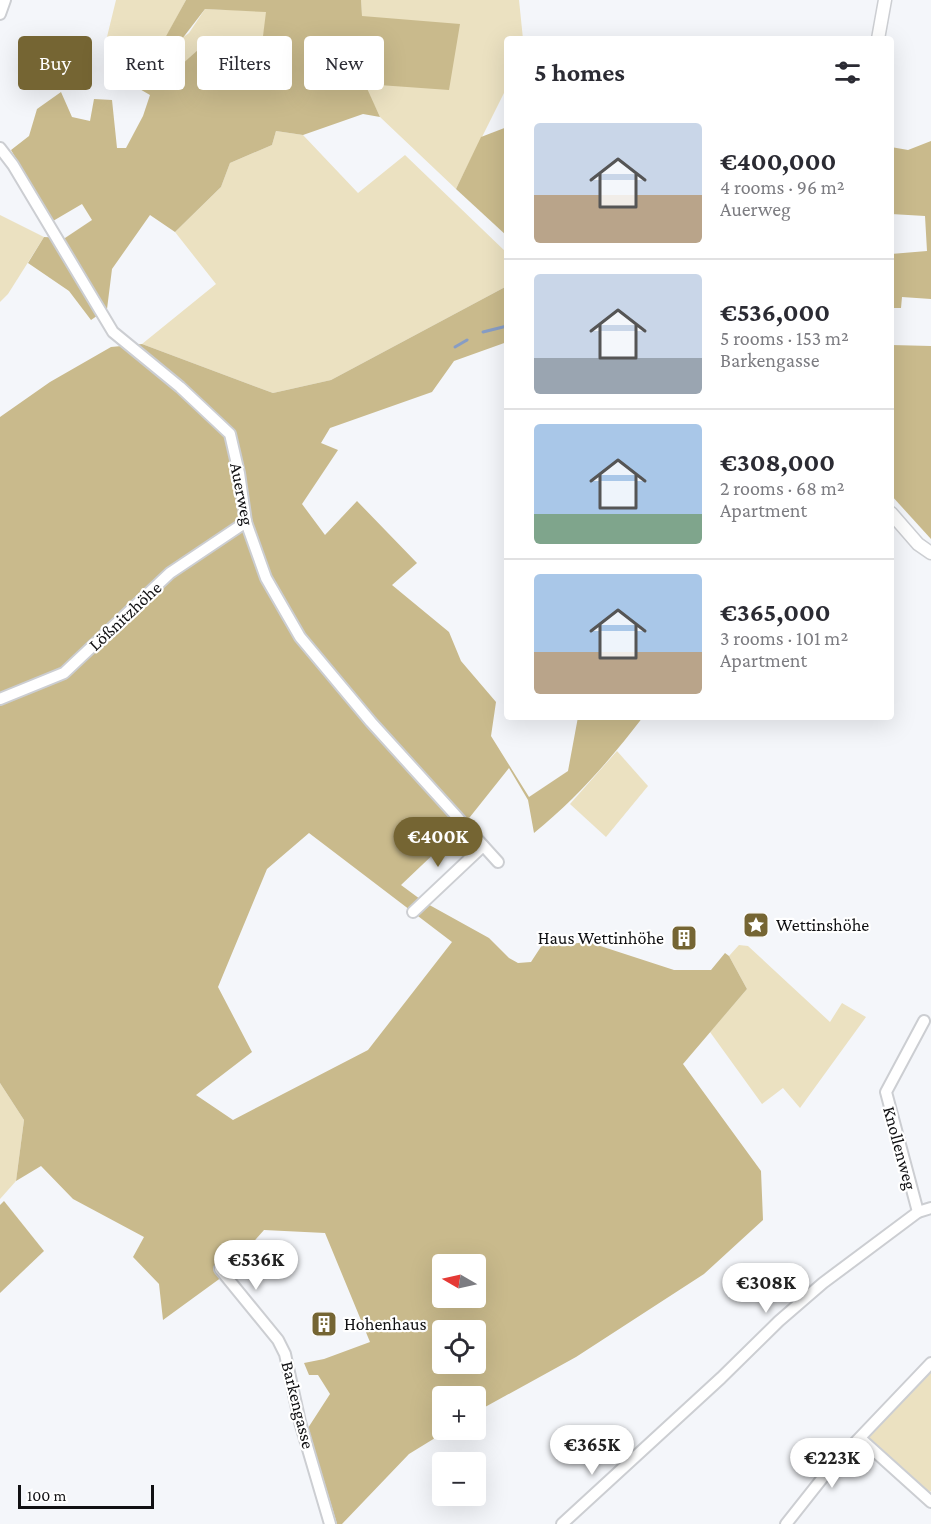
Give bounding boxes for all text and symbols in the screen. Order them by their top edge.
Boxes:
chip: Buy [18,36,92,90]
chip: Rent [104,36,185,90]
chip: Filters [197,36,292,90]
chip: New [304,36,384,90]
icon: filters [831,56,864,89]
text: 5 homes [534,58,625,87]
icon: home [582,147,654,219]
text: €400,000 [720,147,836,176]
text: 4 rooms · 96 m² [720,176,845,198]
text: Auerweg [720,198,791,220]
icon: home [582,298,654,370]
text: €536,000 [720,298,830,327]
text: 5 rooms · 153 m² [720,327,849,349]
text: Barkengasse [720,349,819,371]
icon: home [582,448,654,520]
text: €308,000 [720,448,835,477]
street label: Auerweg [226,461,258,527]
text: 2 rooms · 68 m² [720,477,845,499]
text: Apartment [720,499,807,521]
street label: Lößnitzhöhe [85,577,166,655]
icon: home [582,598,654,670]
text: €365,000 [720,598,831,627]
text: 3 rooms · 101 m² [720,627,848,649]
text: Apartment [720,649,807,671]
pin: €400K [396,817,480,868]
text: €400K [408,825,468,847]
place icon: Wettinshöhe [741,910,771,940]
place label: Wettinshöhe [776,915,869,935]
building icon: Haus Wettinhöhe [669,923,699,953]
place label: Haus Wettinhöhe [538,928,664,948]
street label: Knollenweg [879,1104,921,1192]
pin: €536K [214,1240,298,1291]
text: €536K [228,1248,284,1270]
north arrow [432,1254,486,1308]
map controls [432,1254,486,1506]
pin: €308K [724,1263,808,1314]
text: €308K [736,1271,796,1293]
building icon: Hohenhaus [309,1309,339,1339]
place label: Hohenhaus [344,1314,427,1334]
button: locate [432,1320,486,1374]
street label: Barkengasse [277,1359,319,1451]
button: + [432,1386,486,1440]
pin: €365K [550,1425,634,1476]
text: €365K [564,1433,620,1455]
pin: €223K [790,1438,874,1489]
text: €223K [804,1446,860,1468]
button: − [432,1452,486,1506]
scale bar [18,1482,154,1510]
text: 100 m [27,1487,66,1504]

